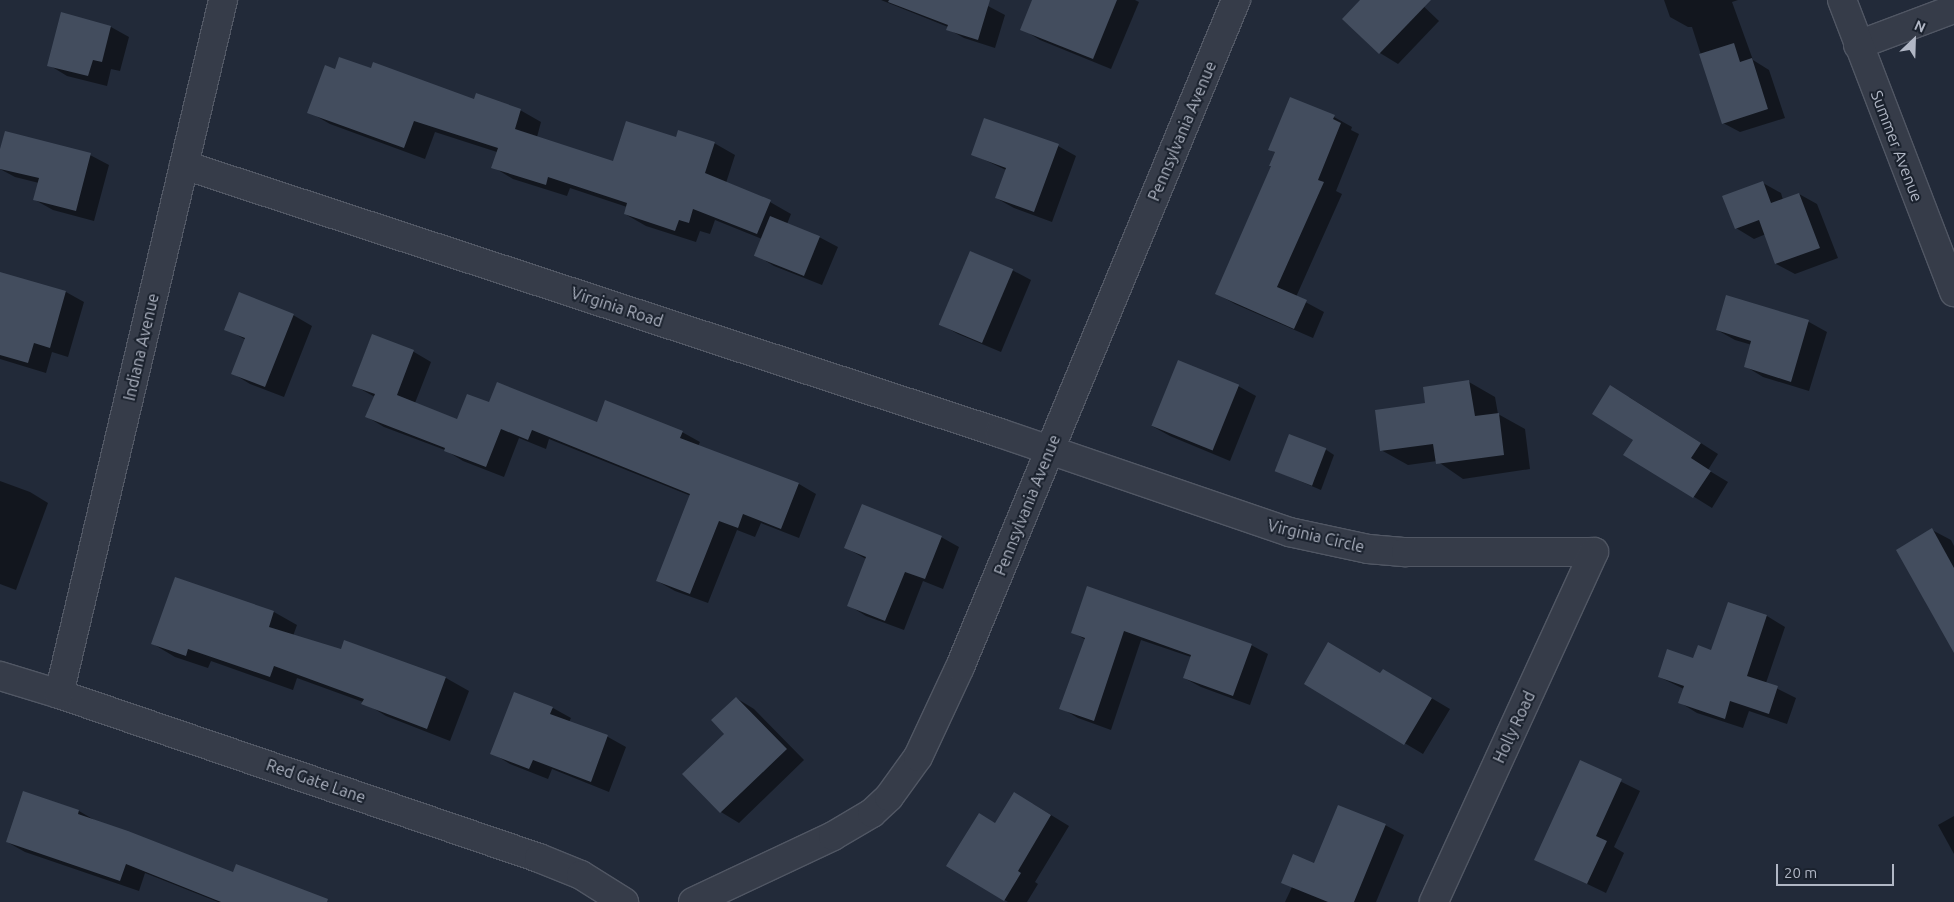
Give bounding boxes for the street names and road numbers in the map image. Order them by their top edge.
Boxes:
street label: Pennsylvania Avenue [1144,58,1220,204]
street label: Summer Avenue [1867,88,1927,204]
street label: Virginia Road [569,283,665,331]
street label: Indiana Avenue [119,291,163,403]
street label: Pennsylvania Avenue [990,432,1064,578]
street label: Virginia Circle [1266,516,1366,556]
street label: Holly Road [1489,688,1539,766]
street label: Red Gate Lane [264,755,368,807]

